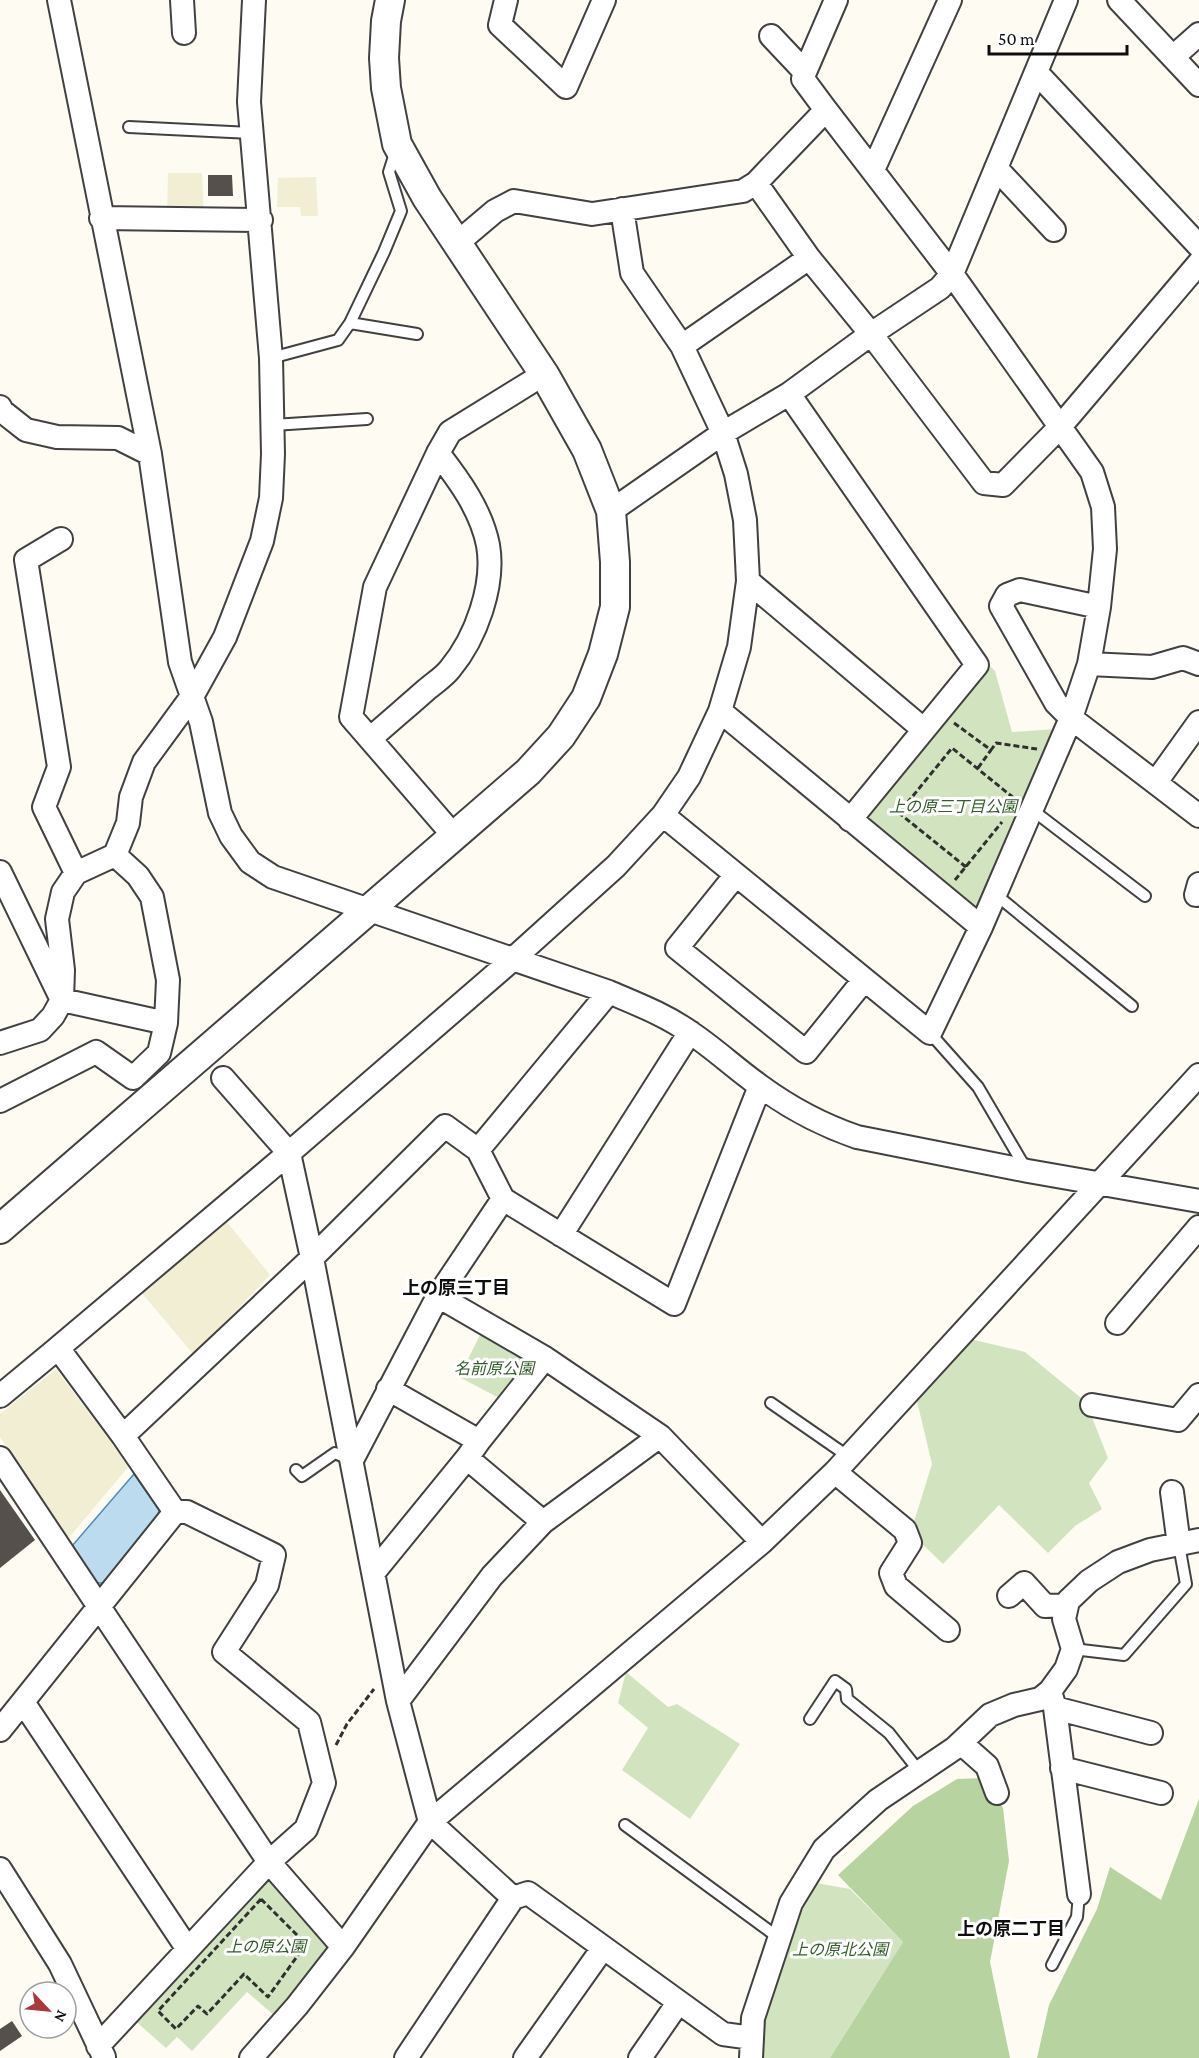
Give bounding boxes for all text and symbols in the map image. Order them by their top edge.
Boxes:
scale bar [989,18,1127,56]
text: 50 m [998,29,1035,49]
park label: 上の原三丁目公園 [889,798,1019,815]
district label: 上の原三丁目 [402,1278,510,1298]
park label: 名前原公園 [454,1360,536,1377]
district label: 上の原二丁目 [957,1919,1065,1939]
park label: 上の原公園 [226,1938,308,1955]
park label: 上の原北公園 [792,1941,890,1958]
north arrow [18,1980,78,2040]
text: N [51,2008,71,2025]

